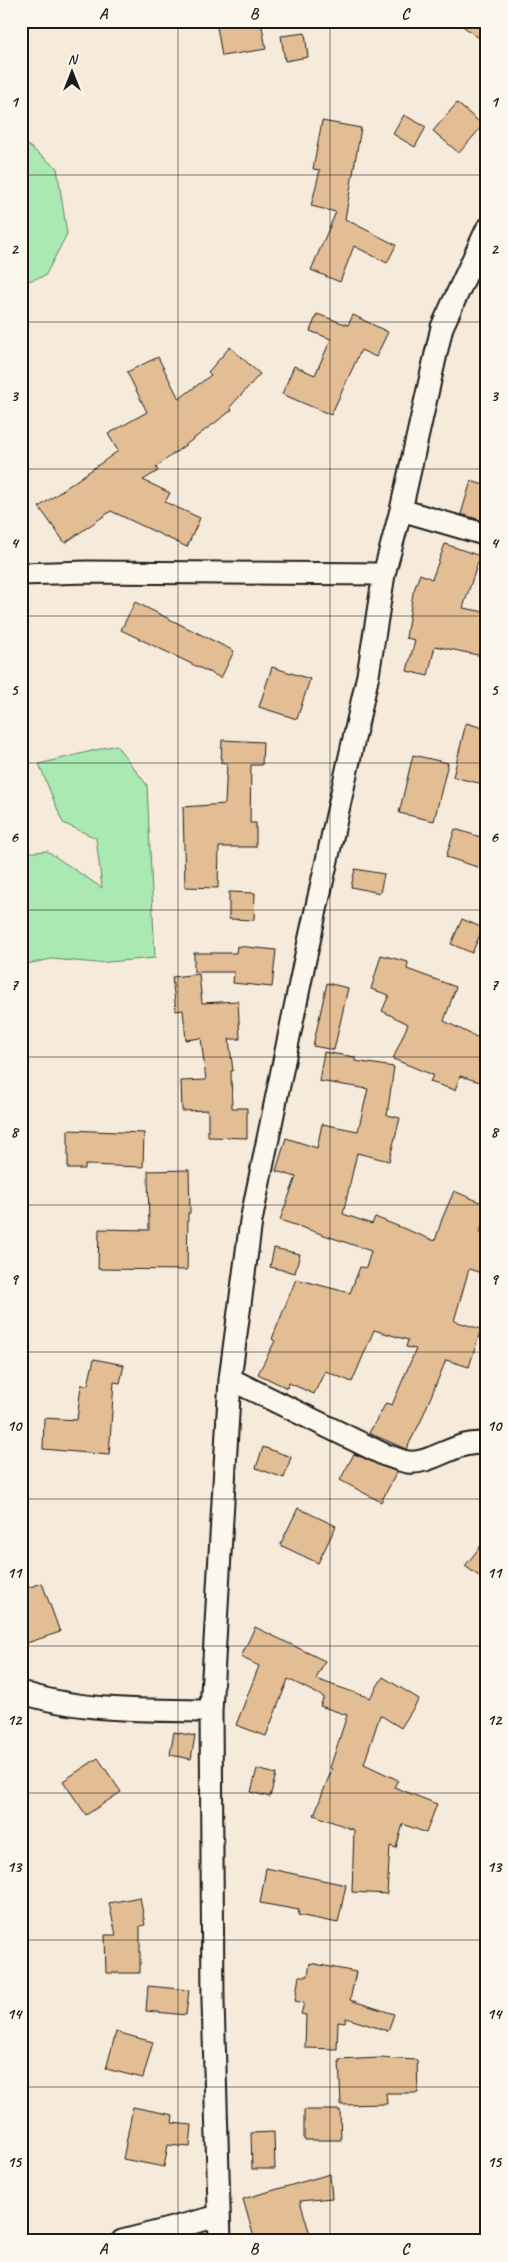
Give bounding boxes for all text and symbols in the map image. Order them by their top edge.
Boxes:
text: A [99,4,109,24]
text: B [250,4,260,24]
text: C [401,4,411,24]
north arrow [48,48,98,98]
text: N [68,51,79,68]
text: 1 [10,92,19,112]
text: 1 [490,92,499,112]
text: 2 [10,239,19,259]
text: 2 [490,239,499,259]
text: 3 [10,386,19,406]
text: 3 [490,386,499,406]
text: 4 [10,533,19,553]
text: 4 [490,533,499,553]
text: 5 [11,680,20,700]
text: 5 [491,680,500,700]
text: 6 [10,827,19,847]
text: 6 [490,827,499,847]
text: 7 [10,975,19,995]
text: 7 [490,975,499,995]
text: 8 [10,1122,19,1142]
text: 8 [490,1122,499,1142]
text: 9 [10,1269,19,1289]
text: 9 [490,1269,499,1289]
text: 10 [7,1416,23,1436]
text: 10 [487,1416,503,1436]
text: 11 [7,1563,23,1583]
text: 11 [487,1563,503,1583]
text: 12 [7,1710,23,1730]
text: 12 [487,1710,503,1730]
text: 13 [7,1857,23,1877]
text: 13 [487,1857,503,1877]
text: 14 [7,2004,23,2024]
text: 14 [487,2004,503,2024]
text: 15 [7,2152,23,2172]
text: 15 [487,2152,503,2172]
text: A [99,2239,109,2259]
text: B [250,2239,260,2259]
text: C [401,2239,411,2259]

